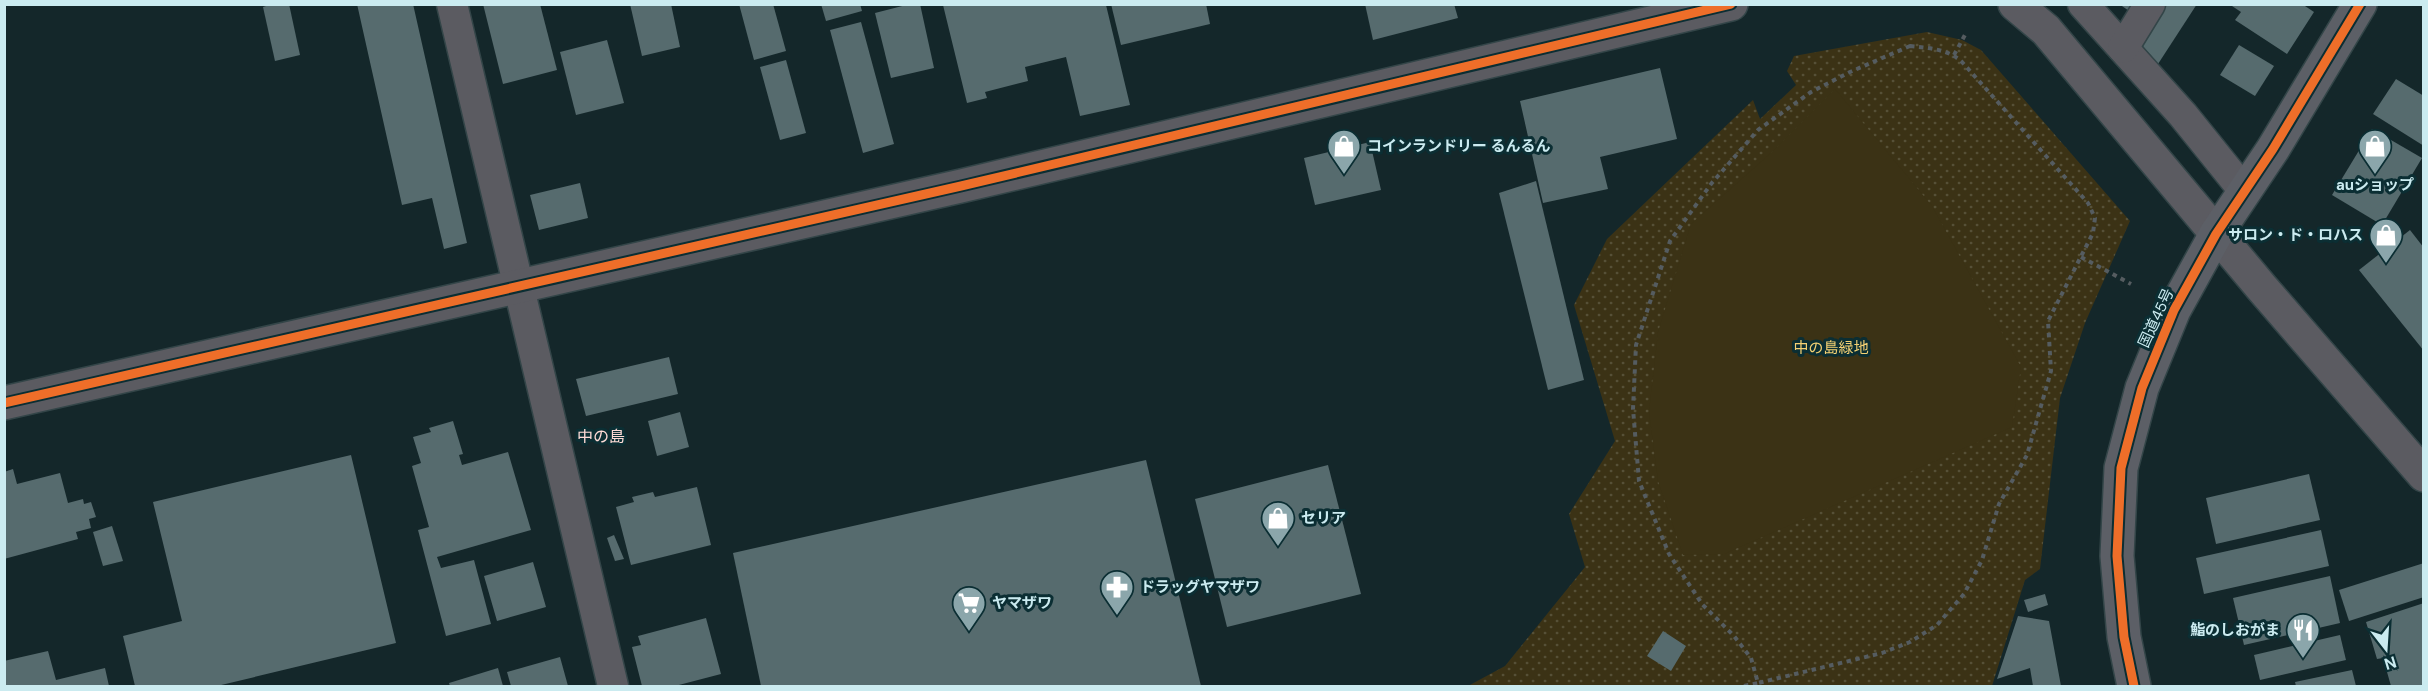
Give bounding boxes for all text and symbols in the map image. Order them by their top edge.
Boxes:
shop icon: コインランドリー るんるん [1326,128,1362,175]
shop icon: auショップ [2357,128,2393,175]
place label: コインランドリー るんるん [1367,136,1551,156]
place label: auショップ [2336,175,2414,195]
shop icon: サロン・ド・ロハス [2368,217,2404,264]
place label: サロン・ド・ロハス [2228,225,2363,245]
street label: 国道45号 [2134,285,2178,351]
park label: 中の島緑地 [1793,338,1869,358]
district label: 中の島 [577,426,625,447]
shop icon: セリア [1260,500,1296,547]
place label: セリア [1301,508,1346,528]
pharmacy icon: ドラッグヤマザワ [1099,569,1135,616]
place label: ドラッグヤマザワ [1140,577,1260,597]
supermarket icon: ヤマザワ [951,585,987,632]
place label: ヤマザワ [992,593,1052,613]
restaurant icon: 鮨のしおがま [2285,612,2321,659]
north arrow [2356,619,2416,679]
place label: 鮨のしおがま [2190,620,2280,640]
text: N [2382,651,2399,675]

